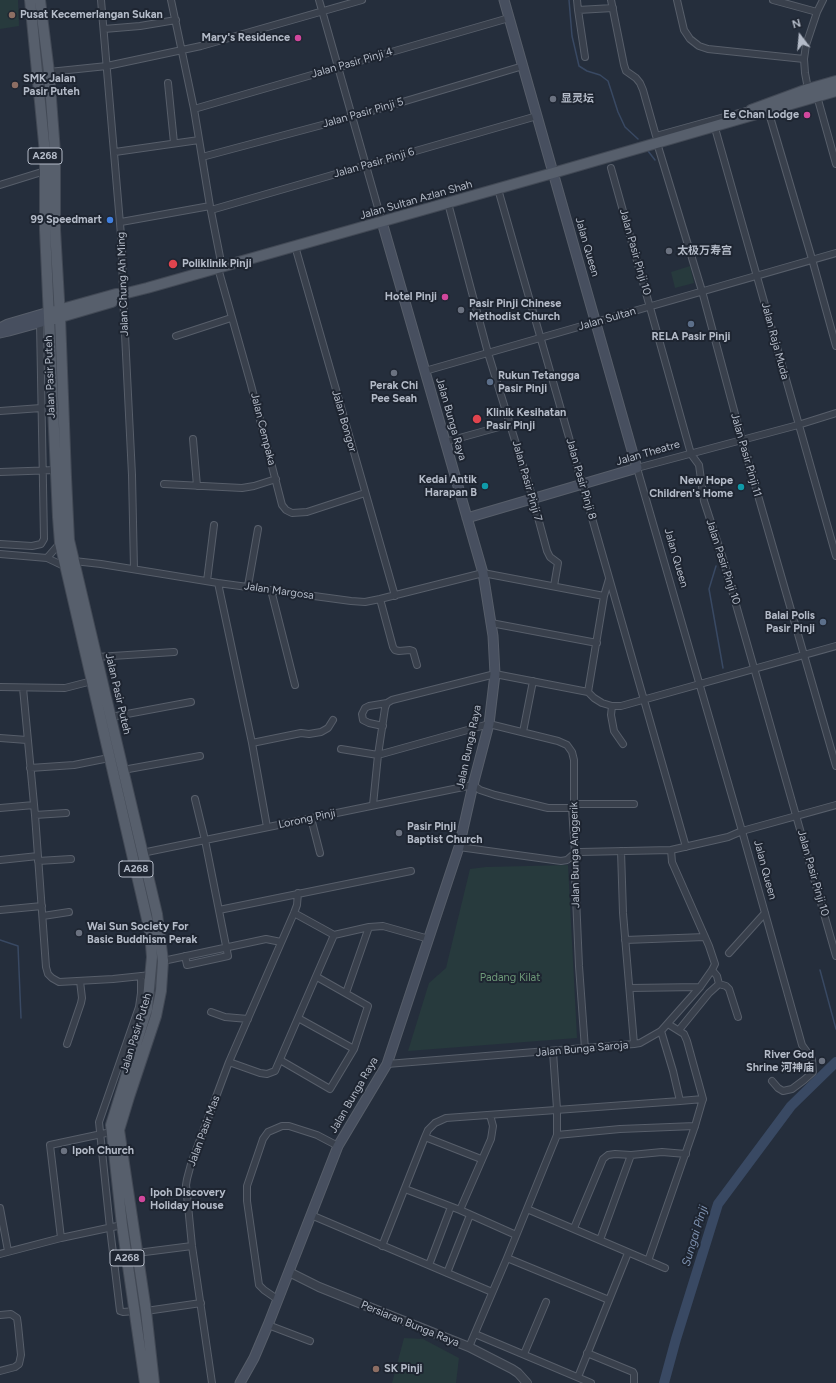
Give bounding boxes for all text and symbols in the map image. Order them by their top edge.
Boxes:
place label: Pusat Kecemerlangan Sukan [20,8,163,22]
marker: Pusat Kecemerlangan Sukan [7,10,17,20]
north arrow [780,16,820,56]
text: N [791,17,802,31]
place label: Mary's Residence [202,31,290,45]
marker: Mary's Residence [293,33,303,43]
street label: Jalan Pasir Pinji 4 [310,45,394,81]
place label: SMK Jalan Pasir Puteh [23,72,80,98]
marker: SMK Jalan Pasir Puteh [10,80,20,90]
place label: 显灵坛 [561,92,594,106]
marker: 显灵坛 [548,94,558,104]
street label: Jalan Pasir Pinji 5 [321,95,405,131]
place label: Ee Chan Lodge [723,108,799,122]
marker: Ee Chan Lodge [802,110,812,120]
street label: Jalan Pasir Pinji 6 [332,145,416,181]
road number: A268 [28,148,62,164]
street label: Jalan Sultan Azlan Shah [358,178,474,222]
street label: Jalan Pasir Pinji 10 [616,207,654,297]
place label: 99 Speedmart [31,213,102,227]
marker: 99 Speedmart [105,215,115,225]
street label: Jalan Queen [572,216,602,278]
street label: Jalan Chung Ah Ming [115,232,131,336]
place label: 太极万寿宫 [677,244,732,258]
marker: 太极万寿宫 [664,246,674,256]
place label: Poliklinik Pinji [182,257,252,271]
marker: Poliklinik Pinji [167,258,179,270]
place label: Hotel Pinji [385,290,437,304]
marker: Hotel Pinji [440,292,450,302]
place label: Pasir Pinji Chinese Methodist Church [469,297,561,323]
street label: Jalan Raja Muda [758,301,792,381]
street label: Jalan Sultan [577,304,637,334]
marker: Pasir Pinji Chinese Methodist Church [456,305,466,315]
marker: RELA Pasir Pinji [686,319,696,329]
place label: RELA Pasir Pinji [652,330,730,344]
street label: Jalan Pasir Puteh [42,335,58,419]
marker: Perak Chi Pee Seah [389,368,399,378]
place label: Rukun Tetangga Pasir Pinji [498,369,580,395]
street label: Jalan Bunga Raya [433,376,469,462]
marker: Rukun Tetangga Pasir Pinji [485,377,495,387]
place label: Perak Chi Pee Seah [370,379,418,405]
street label: Jalan Bongor [329,388,359,454]
street label: Jalan Cempaka [248,391,278,467]
place label: Klinik Kesihatan Pasir Pinji [486,406,566,432]
street label: Jalan Pasir Pinji 11 [728,412,764,498]
marker: Klinik Kesihatan Pasir Pinji [471,413,483,425]
street label: Jalan Pasir Pinji 8 [563,437,599,521]
street label: Jalan Theatre [615,438,681,468]
street label: Jalan Pasir Pinji 7 [509,439,545,523]
place label: Kedai Antik Harapan B [419,473,477,499]
place label: New Hope Children's Home [649,474,733,500]
marker: Kedai Antik Harapan B [480,481,490,491]
marker: New Hope Children's Home [736,482,746,492]
street label: Jalan Pasir Pinji 10 [703,518,743,606]
street label: Jalan Queen [661,527,691,589]
street label: Jalan Margosa [243,580,315,602]
place label: Balai Polis Pasir Pinji [765,609,815,635]
marker: Balai Polis Pasir Pinji [818,617,828,627]
street label: Jalan Pasir Puteh [102,652,134,736]
street label: Jalan Bunga Raya [454,704,484,790]
street label: Jalan Bunga Anggerik [567,802,583,908]
street label: Lorong Pinji [277,807,337,831]
place label: Pasir Pinji Baptist Church [407,820,483,846]
marker: Pasir Pinji Baptist Church [394,828,404,838]
street label: Jalan Pasir Pinji 10 [794,828,832,918]
street label: Jalan Queen [751,839,779,901]
road number: A268 [119,861,153,877]
place label: Wai Sun Society For Basic Buddhism Perak [87,920,197,946]
marker: Wai Sun Society For Basic Buddhism Perak [74,928,84,938]
park label: Padang Kilat [480,971,540,985]
street label: Jalan Pasir Puteh [118,991,154,1075]
street label: Jalan Bunga Saroja [535,1038,629,1060]
place label: River God Shrine 河神庙 [746,1048,814,1074]
street label: Jalan Bunga Raya [327,1055,381,1135]
marker: River God Shrine 河神庙 [817,1056,827,1066]
street label: Jalan Pasir Mas [185,1094,223,1168]
place label: Ipoh Church [72,1144,134,1158]
marker: Ipoh Church [59,1146,69,1156]
place label: Ipoh Discovery Holiday House [150,1186,225,1212]
marker: Ipoh Discovery Holiday House [137,1194,147,1204]
water label: Sungai Pinji [679,1204,711,1268]
road number: A268 [110,1250,144,1266]
street label: Persiaran Bunga Raya [359,1298,461,1350]
place label: SK Pinji [384,1362,422,1376]
marker: SK Pinji [371,1364,381,1374]

